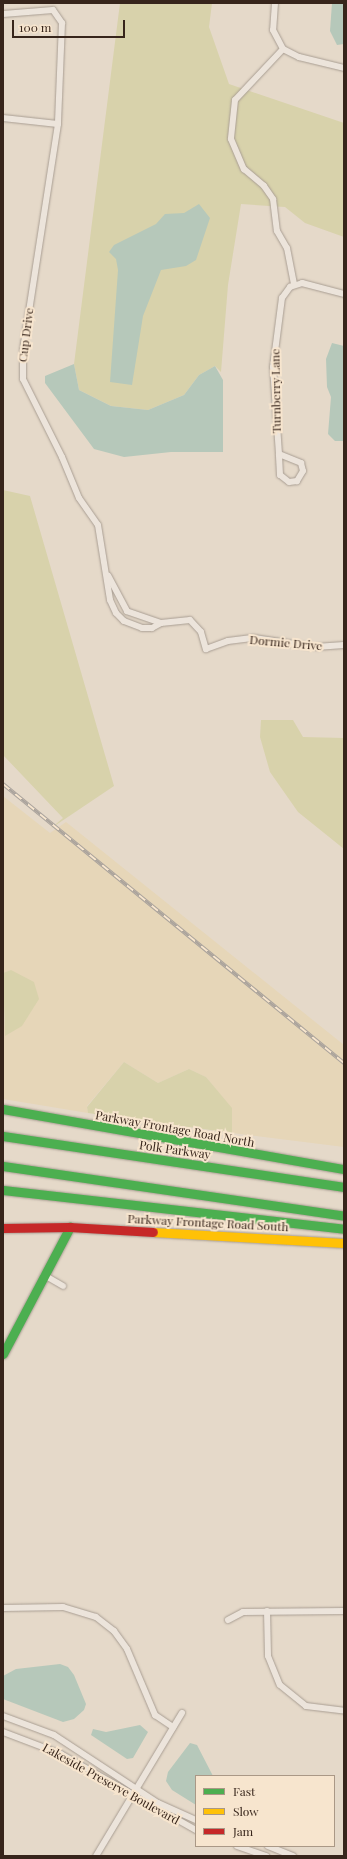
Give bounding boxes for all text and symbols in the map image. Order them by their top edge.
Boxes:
scale bar [14,12,127,38]
text: 100 m [19,19,51,35]
street label: Cup Drive [16,307,36,363]
street label: Turnberry Lane [268,348,284,434]
street label: Dormie Drive [249,633,323,653]
street label: Parkway Frontage Road North [94,1108,256,1150]
street label: Polk Parkway [138,1138,212,1162]
street label: Parkway Frontage Road South [127,1212,289,1234]
street label: Lakeside Preserve Boulevard [40,1740,182,1828]
legend [195,1775,335,1847]
text: Fast [233,1783,255,1799]
text: Slow [233,1803,259,1819]
text: Jam [233,1823,253,1839]

